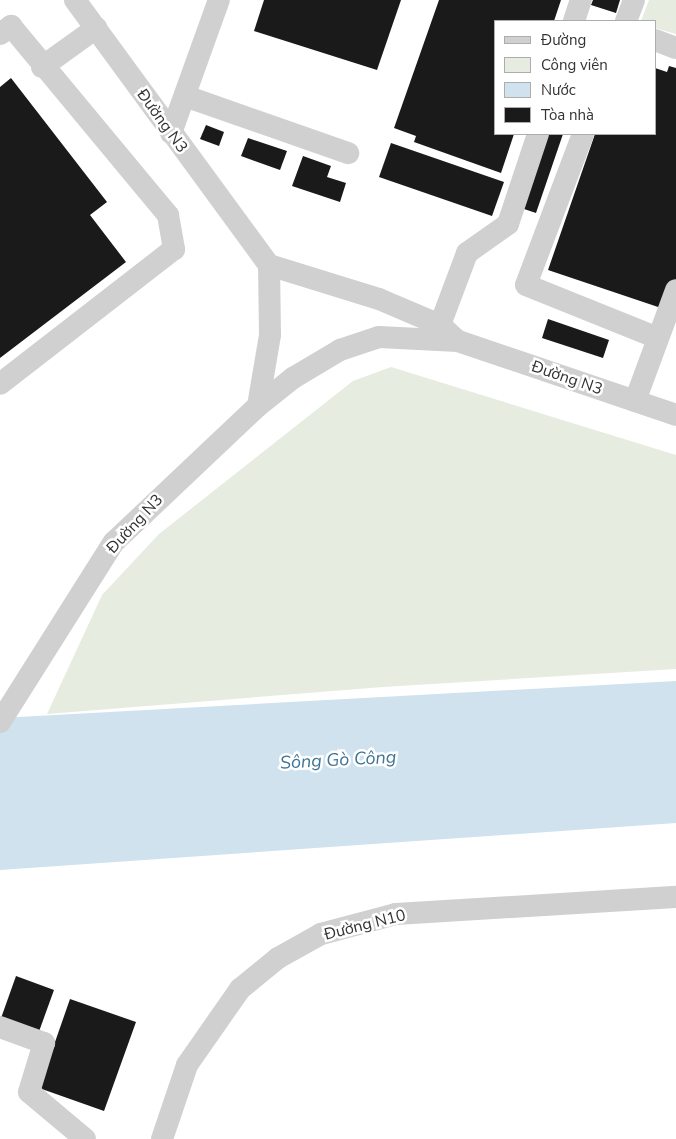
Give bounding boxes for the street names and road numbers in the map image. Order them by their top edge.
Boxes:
street label: Đường N3 [133,86,191,156]
street label: Đường N3 [529,357,605,399]
street label: Đường N3 [103,490,167,558]
street label: Đường N10 [322,906,408,944]

